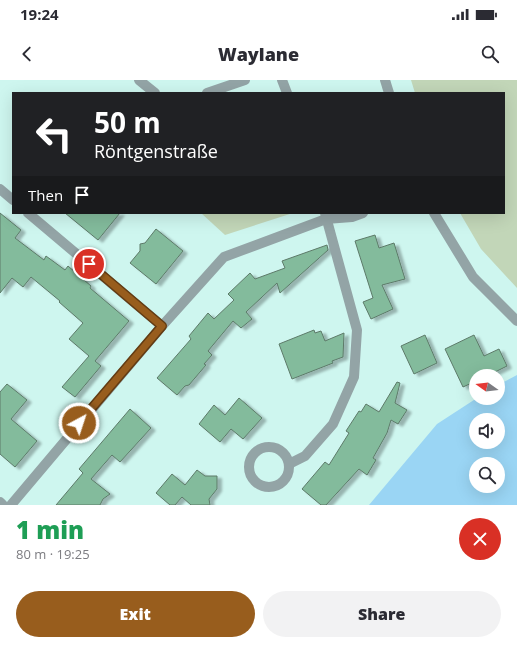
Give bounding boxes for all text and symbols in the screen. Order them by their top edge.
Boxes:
text: 19:24 [20,4,59,24]
text: Waylane [218,42,299,66]
icon: back [16,43,38,65]
icon: search [479,43,501,65]
text: 50 m [94,103,161,141]
icon: left [28,108,80,160]
text: Röntgenstraße [94,139,218,163]
icon: arrive [71,184,93,206]
text: Then [28,185,63,205]
pin [72,247,106,281]
icon: arrive [78,253,100,275]
north arrow [469,369,505,405]
map controls [469,369,505,493]
position arrow [58,402,100,444]
button: sound [469,413,505,449]
button: search [469,457,505,493]
text: 1 min [16,513,84,546]
button: close [459,518,501,560]
text: 80 m · 19:25 [16,545,90,563]
button: Exit [16,591,255,637]
button: Share [263,591,501,637]

